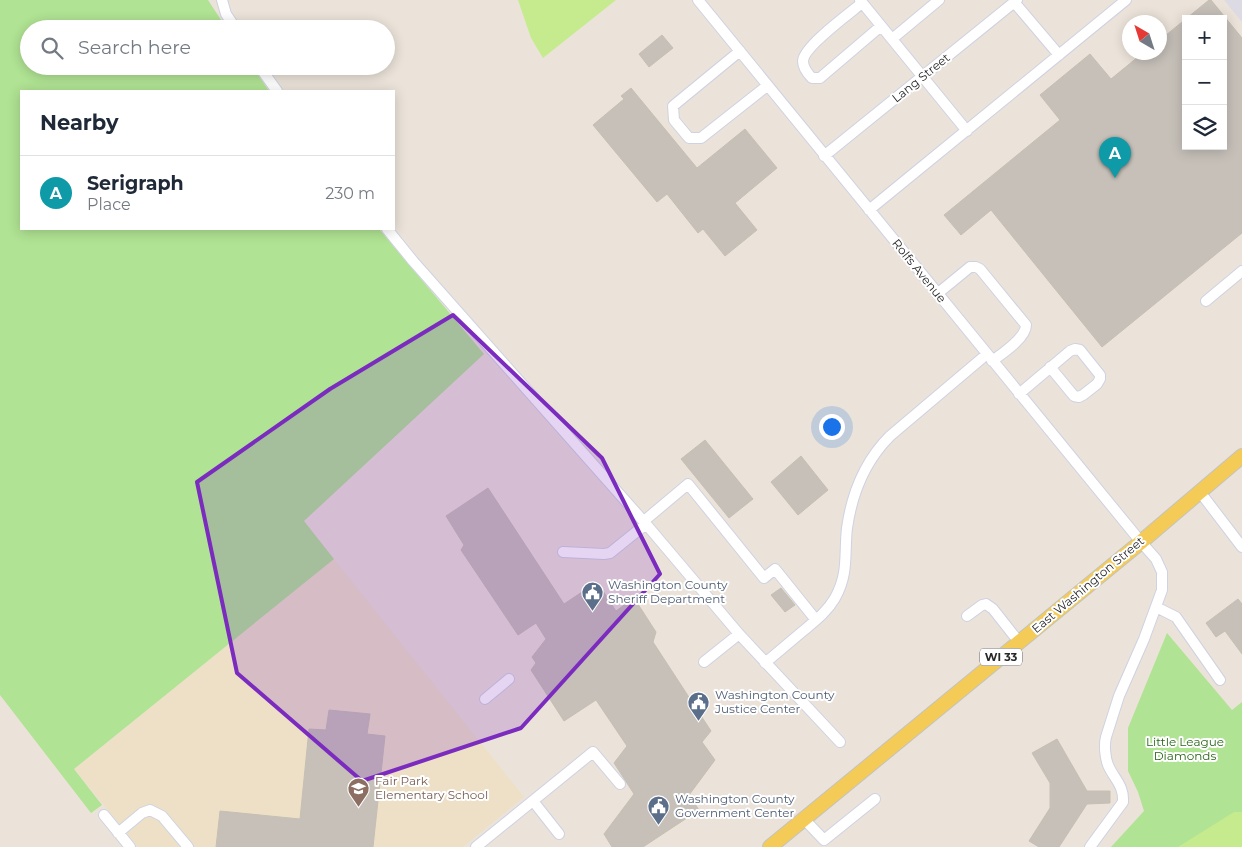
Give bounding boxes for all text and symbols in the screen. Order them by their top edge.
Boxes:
north arrow [1122,15,1167,60]
map controls [1182,15,1227,150]
button: + [1182,15,1227,60]
search box [20,20,395,75]
icon: search [38,34,66,62]
text: Search here [78,36,191,59]
street label: Lang Street [889,50,953,105]
button: − [1182,60,1227,105]
button: layers [1182,105,1227,150]
text: Nearby [40,110,119,135]
pin: A [1099,137,1131,178]
text: Serigraph [87,172,184,195]
text: A [50,184,62,203]
text: 230 m [325,184,375,203]
text: Place [87,195,131,214]
street label: Rolfs Avenue [889,236,950,306]
your location [819,414,845,440]
street label: East Washington Street [1029,533,1147,636]
place label: Washington County Sheriff Department [608,577,728,606]
public building icon: Washington County Sheriff Department [580,580,604,611]
road number: WI 33 [980,649,1022,666]
place label: Washington County Justice Center [714,687,835,716]
public building icon: Washington County Justice Center [687,690,711,721]
park label: Little League Diamonds [1146,734,1224,763]
place label: Fair Park Elementary School [375,773,488,802]
school or university icon: Fair Park Elementary School [347,776,371,807]
place label: Washington County Government Center [675,791,795,820]
public building icon: Washington County Government Center [647,794,671,825]

